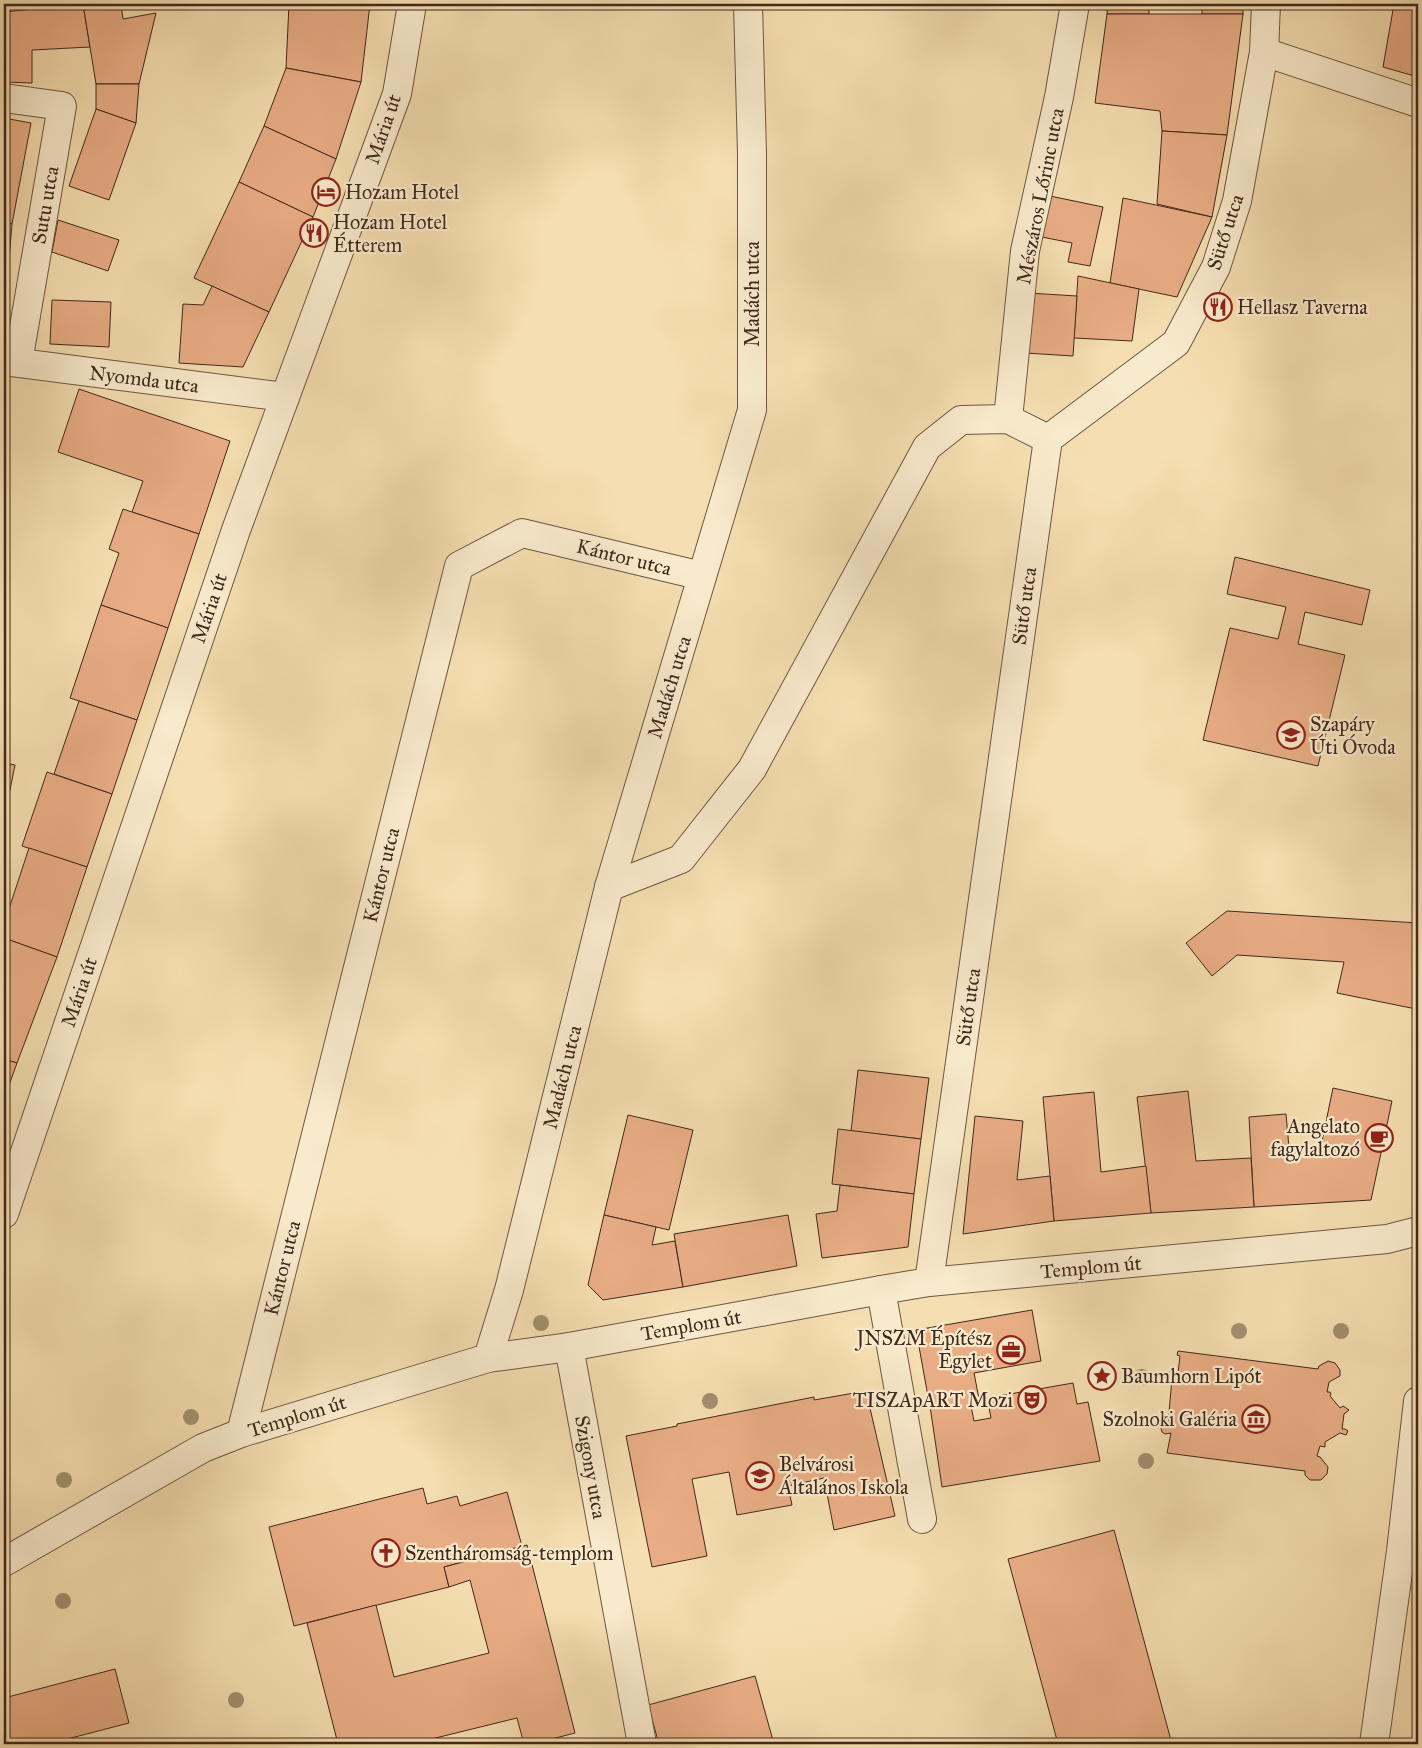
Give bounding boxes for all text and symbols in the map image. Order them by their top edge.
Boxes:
street label: Mária út [360,91,406,167]
street label: Mészáros Lőrinc utca [1011,105,1069,286]
street label: Sutu utca [26,164,64,246]
hotel icon: Hozam Hotel [311,177,341,207]
place label: Hozam Hotel [345,180,460,204]
street label: Sütő utca [1201,190,1249,273]
place label: Hozam Hotel Étterem [333,210,448,257]
restaurant icon: Hozam Hotel Étterem [299,218,329,248]
street label: Madách utca [740,240,764,347]
restaurant icon: Hellasz Taverna [1203,292,1233,322]
place label: Hellasz Taverna [1237,295,1368,319]
street label: Nyomda utca [88,360,201,398]
street label: Kántor utca [574,534,675,581]
street label: Sütő utca [1007,565,1041,646]
street label: Mária út [186,570,232,646]
street label: Madách utca [642,632,696,741]
place label: Szapáry Úti Óvoda [1310,712,1396,759]
school or university icon: Szapáry Úti Óvoda [1276,720,1306,750]
street label: Kántor utca [358,824,405,925]
street label: Mária út [56,954,102,1030]
street label: Sütő utca [951,966,985,1047]
street label: Madách utca [538,1022,587,1131]
place label: Angelato fagylaltozó [1270,1114,1360,1162]
cafe icon: Angelato fagylaltozó [1364,1123,1394,1153]
street label: Kántor utca [259,1217,306,1318]
street label: Templom út [1039,1251,1143,1283]
street label: Templom út [639,1304,743,1346]
place label: JNSZM Építész Egylet [854,1324,992,1374]
office icon: JNSZM Építész Egylet [996,1335,1026,1365]
place icon: Baumhorn Lipót [1087,1361,1117,1391]
place label: Baumhorn Lipót [1121,1364,1262,1388]
theatre icon: TISZApART Mozi [1017,1385,1047,1415]
place label: TISZApART Mozi [853,1388,1014,1412]
street label: Templom út [245,1390,349,1442]
museum icon: Szolnoki Galéria [1241,1404,1271,1434]
place label: Szolnoki Galéria [1102,1407,1238,1431]
street label: Szigony utca [569,1413,612,1521]
place label: Belvárosi Általános Iskola [778,1452,909,1499]
school or university icon: Belvárosi Általános Iskola [745,1461,775,1491]
church icon: Szentháromság-templom [371,1538,401,1568]
place label: Szentháromság-templom [405,1541,614,1566]

